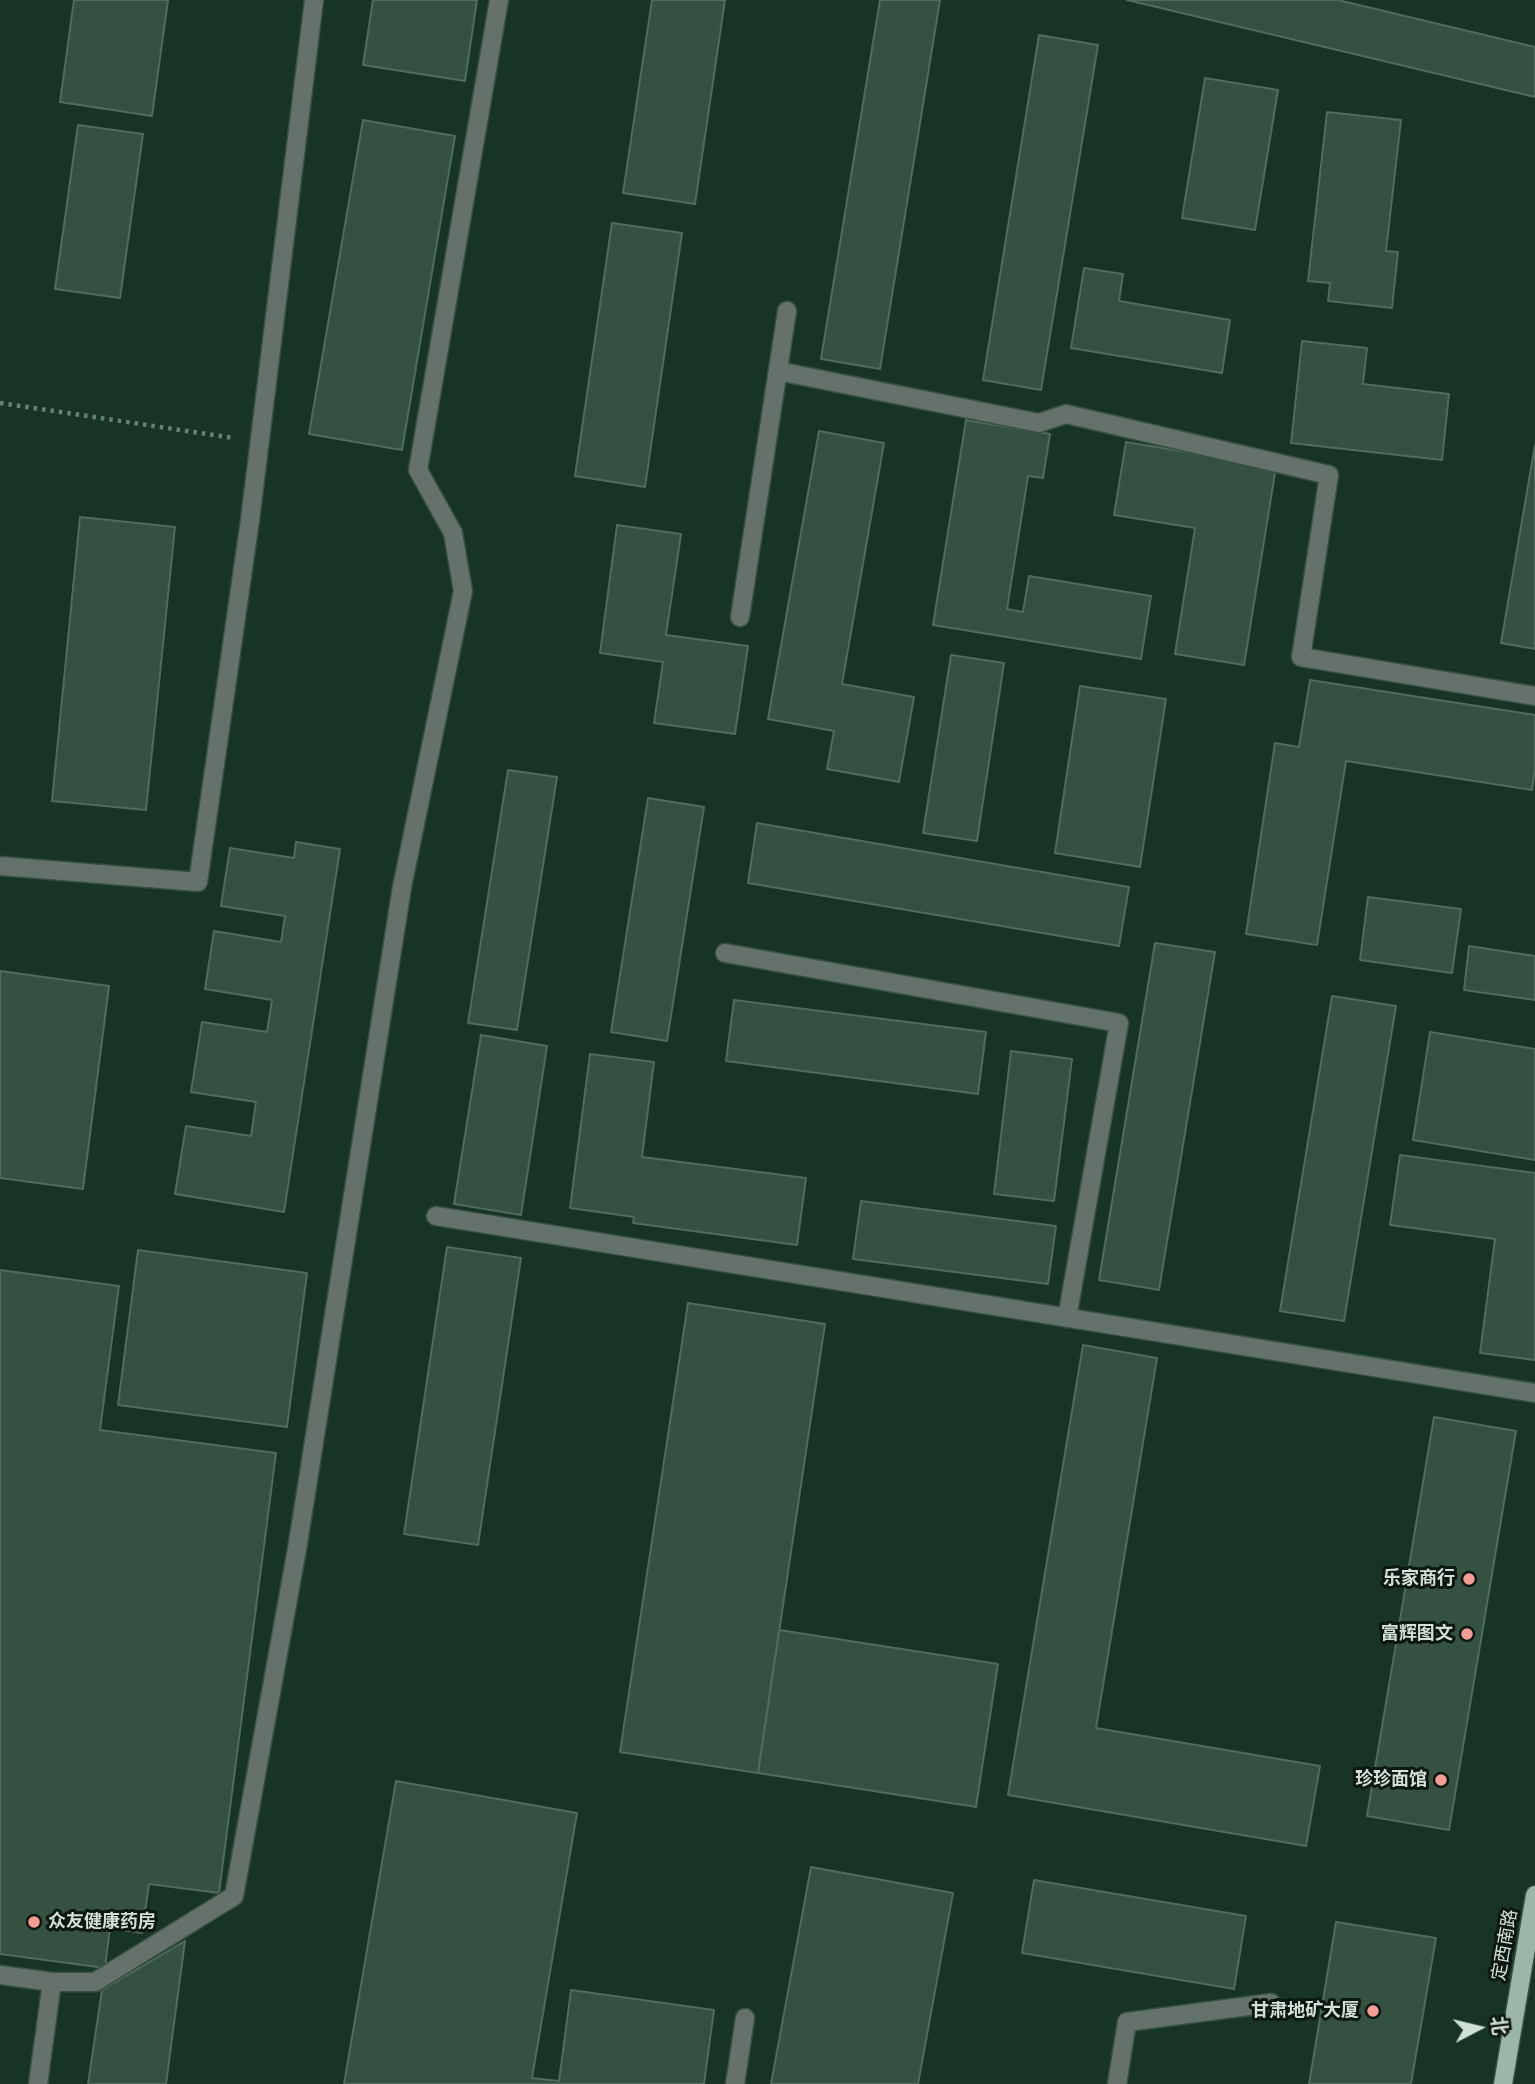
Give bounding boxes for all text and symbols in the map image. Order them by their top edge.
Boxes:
place label: 乐家商行 [1383,1568,1455,1590]
marker: 乐家商行 [1461,1571,1477,1587]
place label: 富辉图文 [1381,1623,1453,1645]
marker: 富辉图文 [1459,1626,1475,1642]
place label: 珍珍面馆 [1355,1769,1427,1791]
marker: 珍珍面馆 [1433,1772,1449,1788]
street label: 定西南路 [1488,1908,1522,1982]
place label: 众友健康药房 [48,1911,156,1933]
marker: 众友健康药房 [26,1914,42,1930]
north arrow [1444,1993,1514,2063]
place label: 甘肃地矿大厦 [1251,2000,1359,2022]
marker: 甘肃地矿大厦 [1365,2003,1381,2019]
text: 北 [1488,2015,1512,2036]

